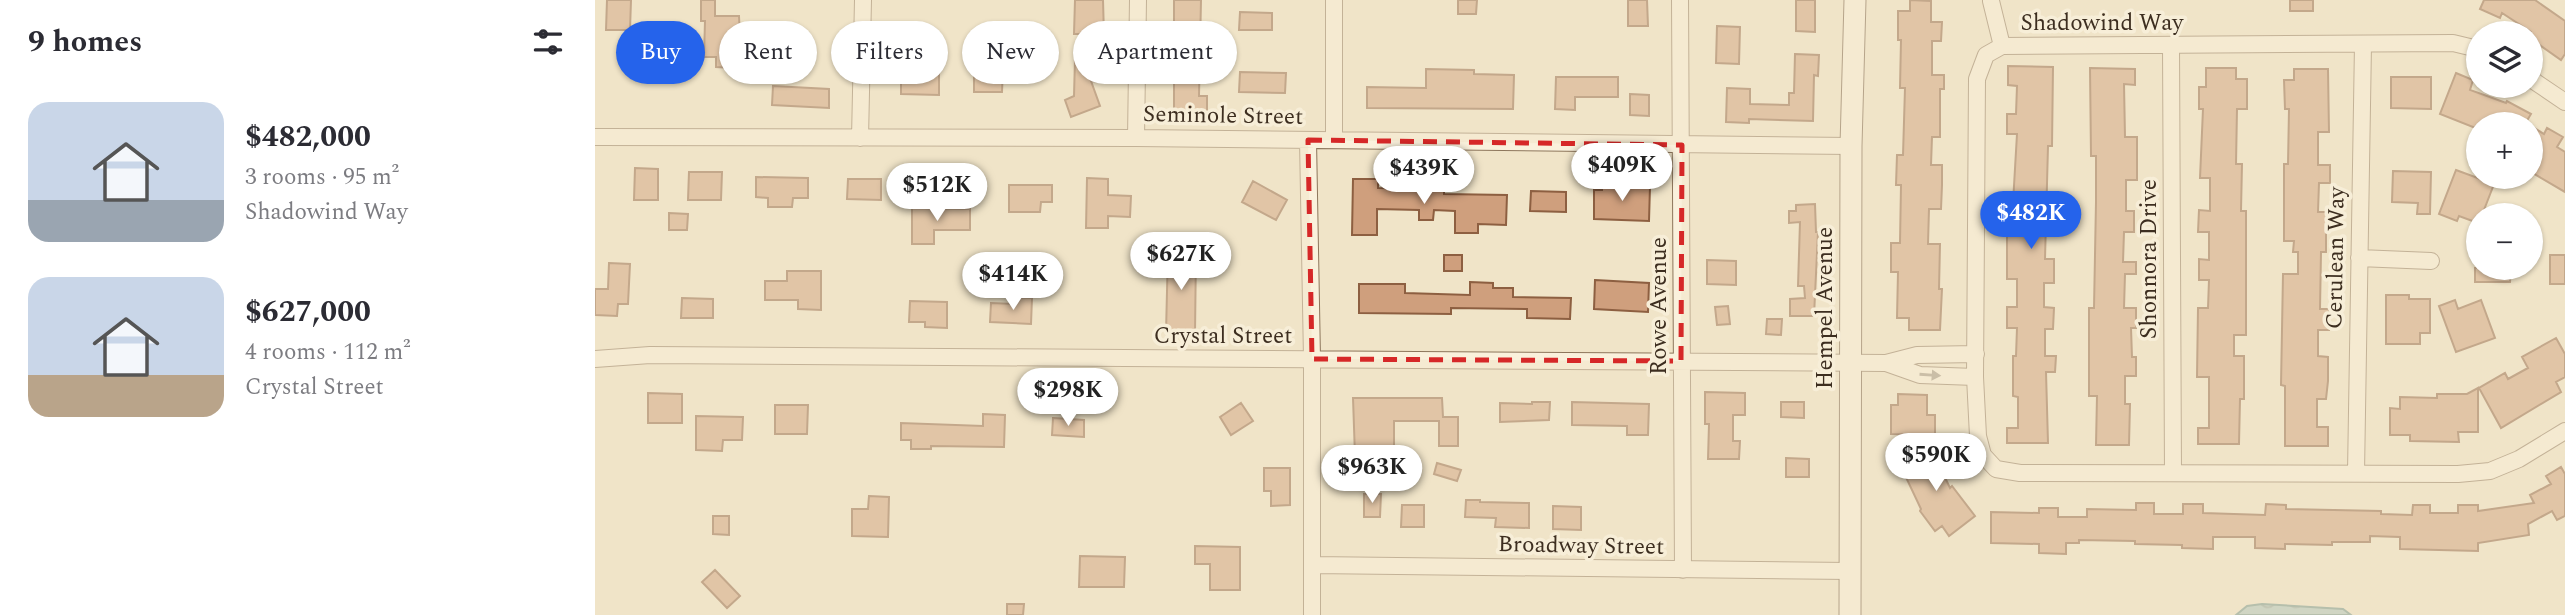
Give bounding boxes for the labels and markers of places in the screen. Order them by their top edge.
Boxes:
pin: $409K [1573,144,1671,203]
pin: $439K [1375,146,1473,206]
pin: $512K [888,164,986,223]
pin: $482K [1982,191,2080,251]
pin: $627K [1132,232,1230,292]
pin: $414K [964,252,1062,312]
pin: $298K [1019,368,1117,428]
pin: $590K [1887,434,1985,493]
pin: $963K [1323,446,1421,505]

